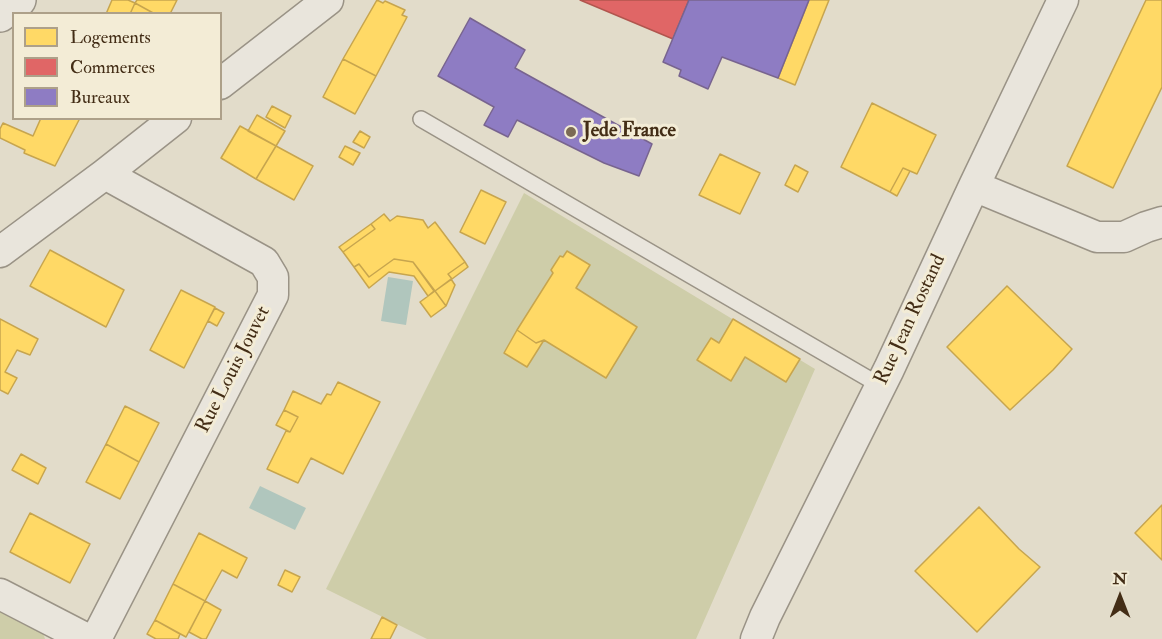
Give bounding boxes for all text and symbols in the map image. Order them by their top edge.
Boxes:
legend [12,12,222,120]
text: Logements [70,26,151,49]
text: Commerces [70,56,155,79]
text: Bureaux [70,86,130,109]
place label: Jede France [583,120,676,144]
marker: Jede France [564,125,578,139]
street label: Rue Jean Rostand [870,251,952,389]
street label: Rue Louis Jouvet [192,303,276,437]
north arrow [1090,567,1150,627]
text: N [1113,569,1127,589]

